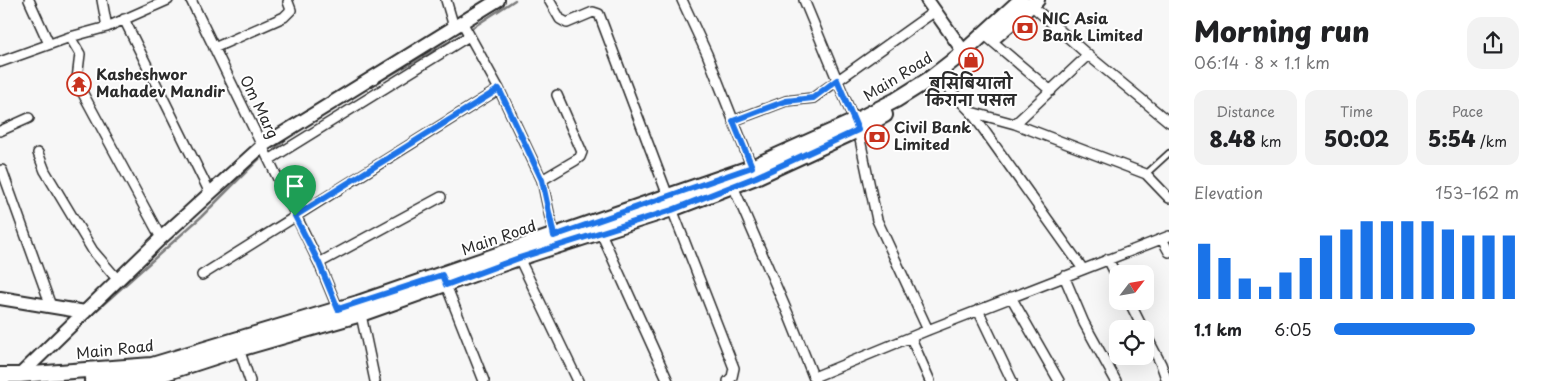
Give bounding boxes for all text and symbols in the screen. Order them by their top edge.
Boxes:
place label: NIC Asia Bank Limited [1042,6,1143,46]
text: Morning run [1194,9,1370,52]
bank icon: NIC Asia Bank Limited [1012,15,1038,41]
button: share [1467,17,1519,69]
street label: Main Road [858,45,936,106]
shop icon: बसिबियालो किराना पसल [958,47,984,73]
text: 06:14 · 8 × 1.1 km [1194,50,1330,74]
place label: Kasheshwor Mahadev Mandir [96,62,225,102]
temple icon: Kasheshwor Mahadev Mandir [66,71,92,97]
street label: Om Marg [235,71,286,142]
place label: बसिबियालो किराना पसल [924,71,1018,111]
text: Distance [1216,101,1275,122]
text: Time [1340,101,1373,122]
text: Pace [1452,101,1483,122]
place label: Civil Bank Limited [894,115,971,155]
text: 8.48 [1209,122,1256,154]
text: 50:02 [1324,122,1389,154]
text: 5:54 [1428,122,1476,154]
bank icon: Civil Bank Limited [864,124,890,150]
text: km [1256,131,1282,152]
text: /km [1476,131,1507,152]
pin [274,165,316,216]
icon: arrive [281,172,309,200]
text: Elevation [1194,180,1263,204]
text: 153–162 m [1435,180,1519,204]
street label: Main Road [458,213,539,260]
north arrow [1109,265,1154,310]
map controls [1109,265,1154,365]
text: 1.1 km [1194,317,1242,341]
text: 6:05 [1274,317,1312,341]
button: locate [1109,320,1154,365]
street label: Main Road [75,333,155,364]

